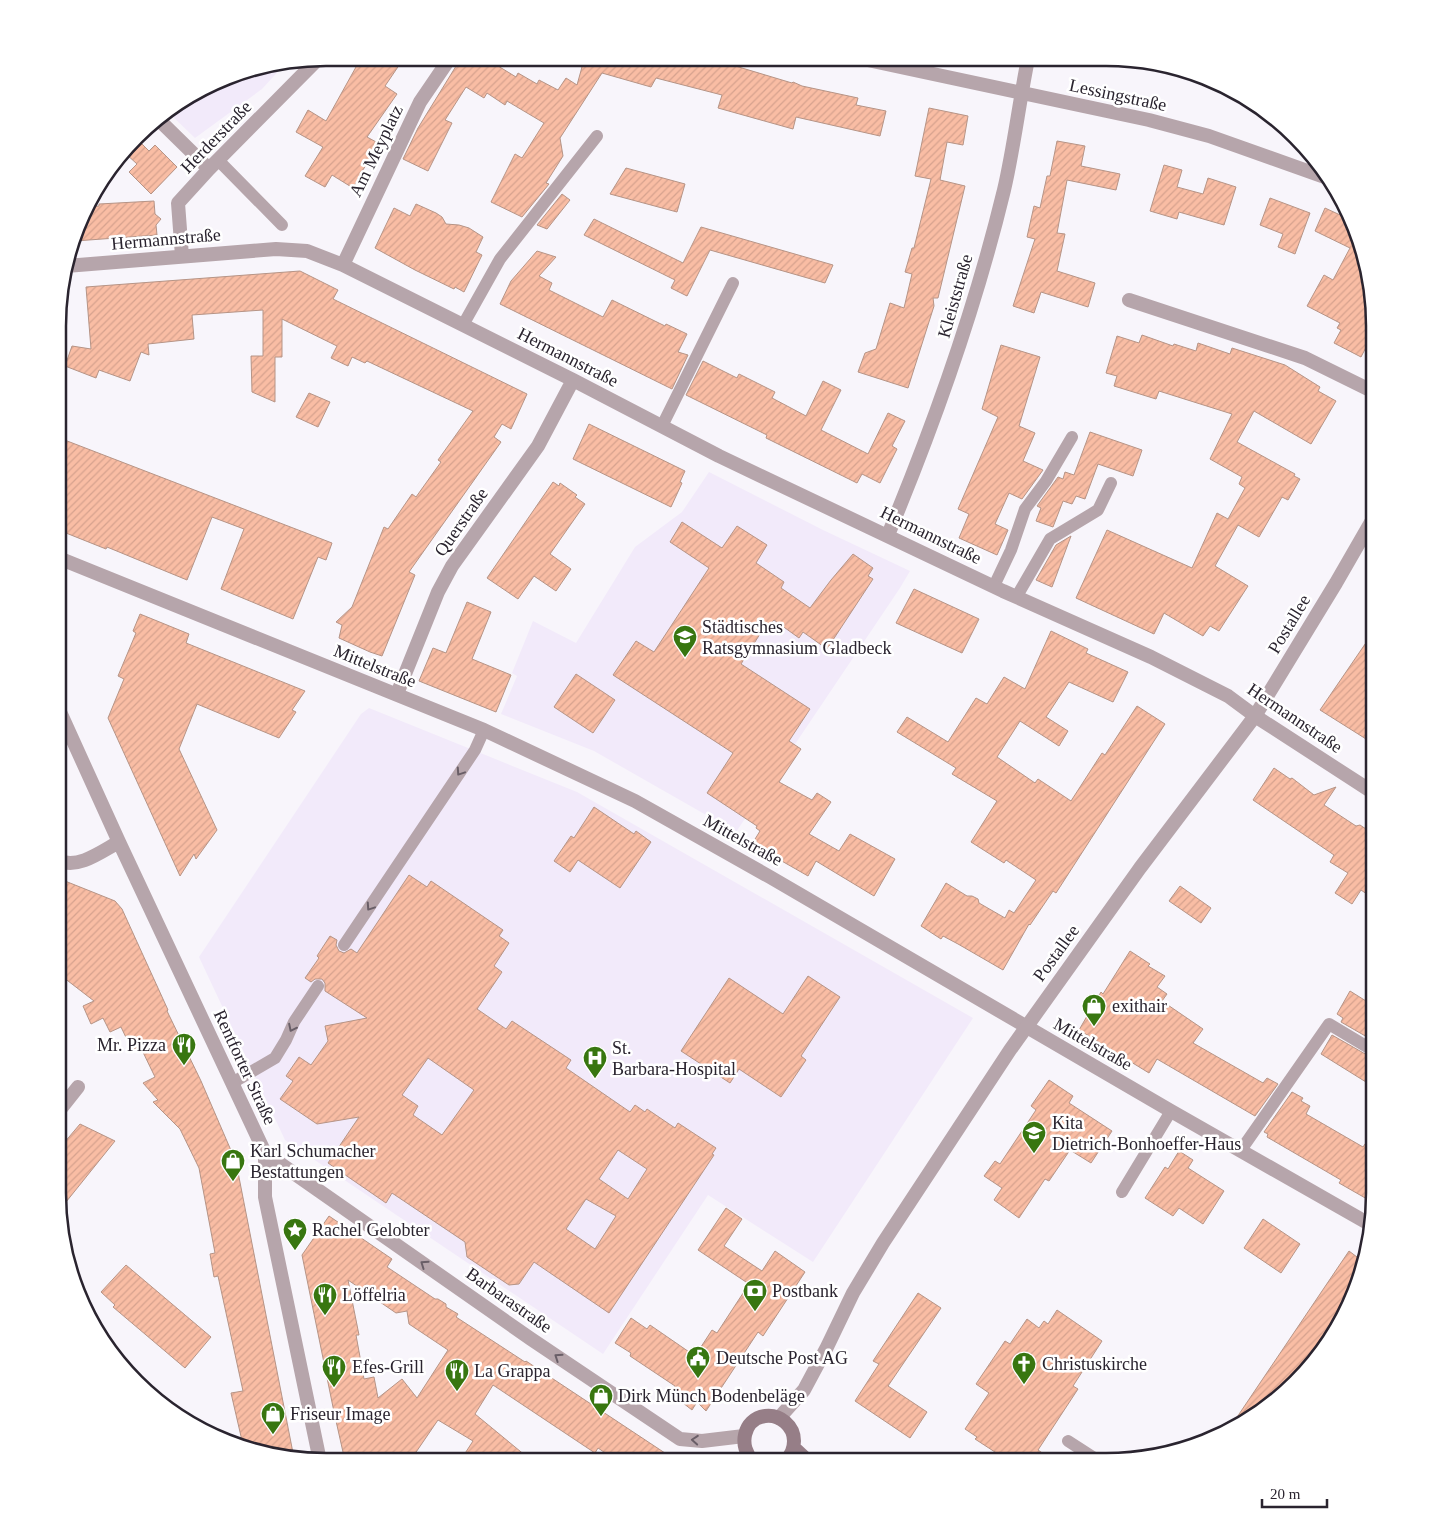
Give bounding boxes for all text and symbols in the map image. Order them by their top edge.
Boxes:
street label: Lessingstraße [1068,75,1168,115]
street label: Herderstraße [177,97,255,177]
street label: Am Meyplatz [345,102,407,200]
street label: Hermannstraße [110,224,222,254]
street label: Kleiststraße [934,252,976,340]
street label: Hermannstraße [514,323,622,391]
street label: Querstraße [430,484,492,560]
street label: Hermannstraße [877,502,985,568]
street label: Postallee [1264,591,1314,657]
place label: Städtisches Ratsgymnasium Gladbeck [702,617,891,658]
school or university icon: Städtisches Ratsgymnasium Gladbeck [672,624,698,658]
street label: Mittelstraße [331,640,419,692]
street label: Hermannstraße [1244,679,1346,757]
one-way arrow [457,767,466,776]
street label: Mittelstraße [700,810,786,870]
one-way arrow [366,902,376,911]
street label: Postallee [1029,921,1083,985]
shop icon: exithair [1081,993,1107,1027]
place label: exithair [1112,996,1167,1016]
street label: Rentforter Straße [210,1006,280,1128]
street label: Mittelstraße [1050,1014,1136,1074]
one-way arrow [288,1022,298,1031]
restaurant icon: Mr. Pizza [171,1032,197,1066]
place label: Mr. Pizza [97,1035,166,1055]
place label: St. Barbara-Hospital [612,1038,736,1079]
hospital icon: St. Barbara-Hospital [582,1045,608,1079]
place label: Kita Dietrich-Bonhoeffer-Haus [1052,1113,1241,1154]
school or university icon: Kita Dietrich-Bonhoeffer-Haus [1021,1120,1047,1154]
place label: Karl Schumacher Bestattungen [250,1141,375,1182]
shop icon: Karl Schumacher Bestattungen [220,1148,246,1182]
place icon: Rachel Gelobter [282,1217,308,1251]
place label: Rachel Gelobter [312,1220,429,1240]
one-way arrow [421,1261,430,1270]
street label: Barbarastraße [462,1263,556,1337]
bank icon: Postbank [742,1278,768,1312]
place label: Postbank [772,1281,838,1301]
restaurant icon: Löffelria [312,1282,338,1316]
place label: Löffelria [342,1285,406,1305]
public building icon: Deutsche Post AG [685,1345,711,1379]
place label: Deutsche Post AG [716,1348,848,1368]
church icon: Christuskirche [1011,1351,1037,1385]
restaurant icon: Efes-Grill [321,1354,347,1388]
one-way arrow [554,1354,564,1363]
place label: Christuskirche [1042,1354,1147,1374]
place label: Efes-Grill [352,1357,424,1377]
restaurant icon: La Grappa [444,1358,470,1392]
place label: La Grappa [474,1361,550,1381]
shop icon: Dirk Münch Bodenbeläge [588,1383,614,1417]
place label: Dirk Münch Bodenbeläge [618,1386,805,1406]
shop icon: Friseur Image [260,1401,286,1435]
place label: Friseur Image [290,1404,390,1424]
one-way arrow [691,1434,699,1445]
scale bar [1262,1476,1327,1508]
text: 20 m [1270,1486,1301,1502]

